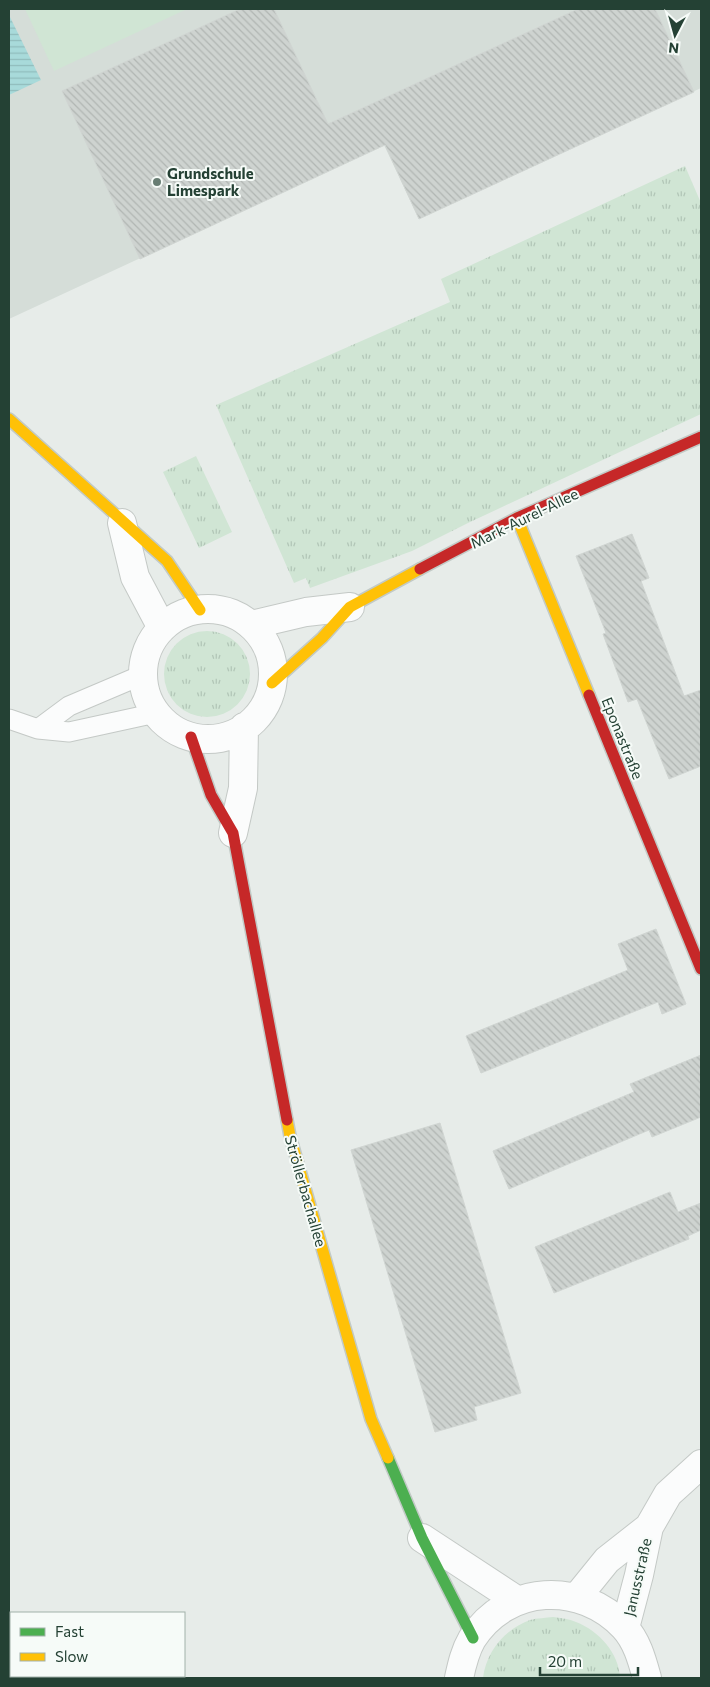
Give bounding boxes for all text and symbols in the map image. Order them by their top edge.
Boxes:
north arrow [650,10,700,60]
text: N [667,39,680,57]
place label: Grundschule Limespark [167,164,254,199]
marker: Grundschule Limespark [151,176,163,188]
street label: Mark-Aurel-Allee [467,484,581,552]
street label: Eponastraße [598,694,648,782]
street label: Ströllerbachallee [281,1133,331,1249]
street label: Janusstraße [619,1536,655,1618]
legend [10,1612,185,1677]
text: Fast [55,1622,84,1640]
scale bar [540,1644,638,1676]
text: Slow [55,1647,88,1665]
text: 20 m [548,1652,582,1670]

